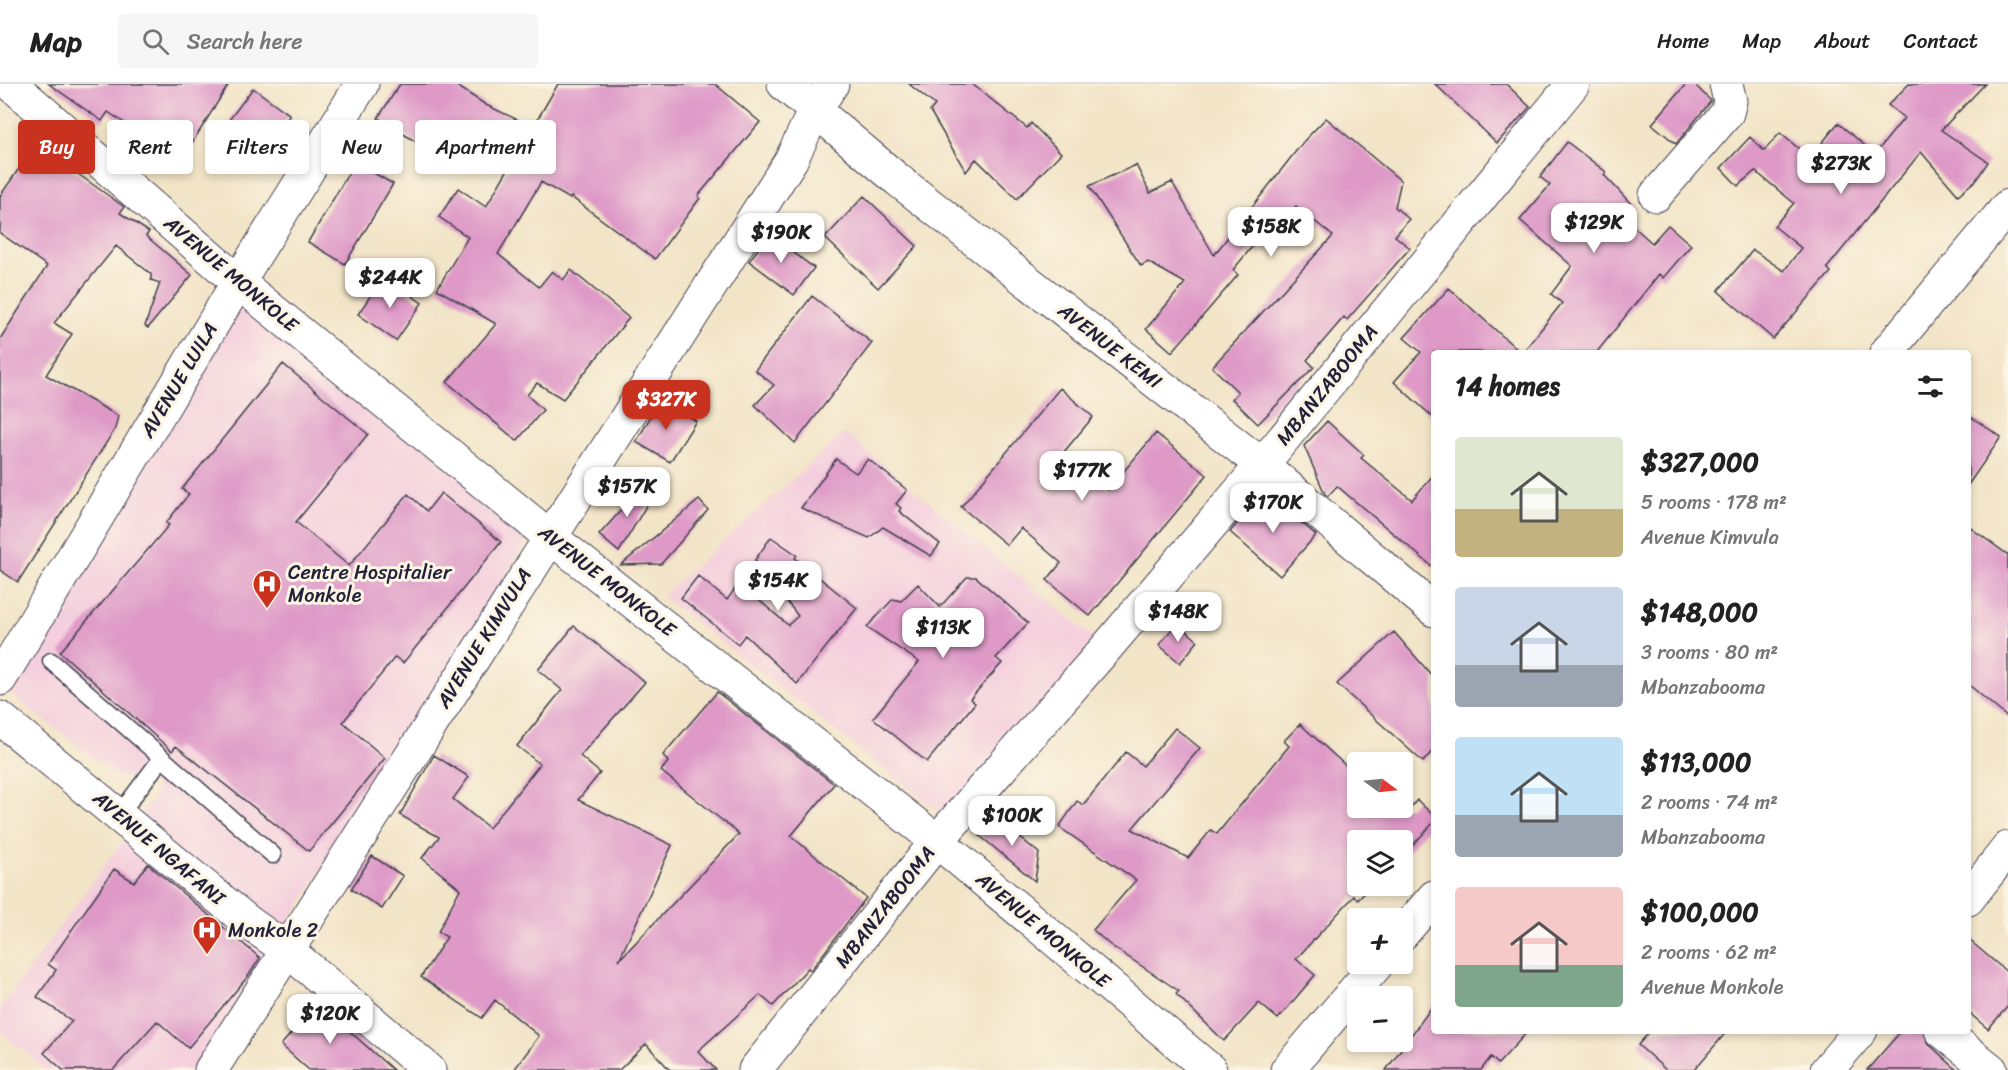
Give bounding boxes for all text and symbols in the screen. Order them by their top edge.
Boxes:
search box [118,14,538,68]
text: Map [30,17,82,66]
text: Search here [187,22,303,61]
text: Home [1657,22,1709,60]
text: Map [1742,22,1781,60]
text: About [1814,22,1871,60]
text: Contact [1904,22,1978,60]
icon: search [139,25,172,58]
chip: Buy [18,120,95,174]
chip: Rent [107,120,193,174]
chip: Filters [205,120,309,174]
chip: New [321,120,403,174]
chip: Apartment [415,120,556,174]
pin: $273K [1799,144,1883,195]
text: $273K [1811,146,1871,181]
pin: $129K [1552,203,1636,254]
text: $129K [1565,205,1623,240]
street label: AVENUE MONKOLE [155,206,308,342]
pin: $158K [1229,207,1313,258]
text: $158K [1242,209,1300,244]
pin: $190K [739,213,823,264]
text: $190K [751,215,811,250]
pin: $244K [348,258,432,309]
text: $244K [359,260,421,295]
street label: AVENUE KEMI [1049,293,1170,398]
street label: AVENUE LUILA [130,315,227,446]
street label: MBANZABOOMA [1267,317,1387,453]
text: 14 homes [1455,363,1560,409]
icon: filters [1914,370,1947,403]
pin: $327K [624,380,708,431]
text: $327K [636,382,696,417]
text: $327,000 [1641,439,1759,485]
pin: $177K [1040,451,1124,502]
text: $177K [1053,453,1111,488]
icon: home [1503,461,1575,533]
pin: $157K [585,467,669,518]
text: $157K [598,469,656,504]
pin: $170K [1231,483,1315,534]
text: $170K [1244,485,1302,520]
text: 5 rooms · 178 m² [1641,485,1787,520]
street label: AVENUE MONKOLE [529,515,685,648]
text: Avenue Kimvula [1641,520,1779,555]
place label: Centre Hospitalier Monkole [288,555,453,613]
street label: AVENUE KIMVULA [426,561,541,716]
pin: $154K [736,561,820,612]
text: $154K [749,563,807,598]
hospital icon: Centre Hospitalier Monkole [251,568,283,610]
text: $148,000 [1641,589,1758,635]
pin: $148K [1136,592,1220,643]
text: $148K [1149,594,1207,629]
pin: $113K [901,608,985,659]
text: $113K [916,610,970,645]
icon: home [1503,611,1575,683]
text: 3 rooms · 80 m² [1641,635,1778,670]
text: Mbanzabooma [1641,670,1765,705]
text: $113,000 [1641,739,1751,785]
north arrow [1347,752,1413,818]
map controls [1347,752,1413,1052]
icon: home [1503,761,1575,833]
street label: AVENUE NGAFANI [84,781,234,915]
text: 2 rooms · 74 m² [1641,785,1778,820]
pin: $100K [970,796,1054,847]
text: $100K [982,798,1042,833]
text: Mbanzabooma [1641,820,1765,855]
button: layers [1347,830,1413,896]
street label: MBANZABOOMA [826,838,944,976]
street label: AVENUE MONKOLE [967,862,1120,998]
text: $100,000 [1641,889,1759,935]
button: + [1347,908,1413,974]
icon: home [1503,911,1575,983]
place label: Monkole 2 [228,913,319,948]
hospital icon: Monkole 2 [191,914,223,956]
text: 2 rooms · 62 m² [1641,935,1777,970]
text: Avenue Monkole [1641,970,1784,1005]
button: − [1347,986,1413,1052]
pin: $120K [288,994,372,1045]
text: $120K [301,996,359,1031]

